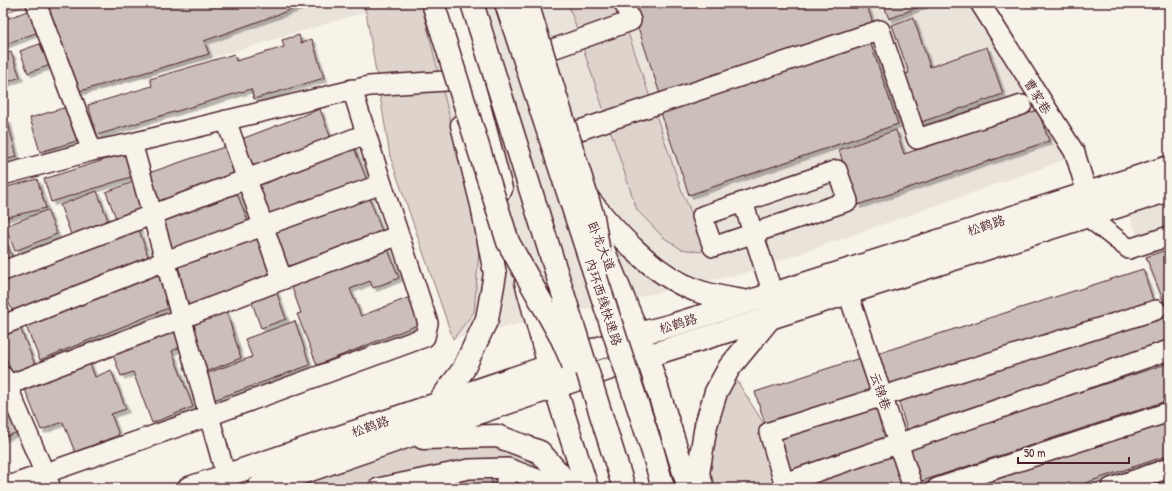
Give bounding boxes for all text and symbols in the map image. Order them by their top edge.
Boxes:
street label: 曹家巷 [1020,75,1056,117]
street label: 松鹤路 [965,210,1007,240]
street label: 卧龙大道 [584,219,620,273]
street label: 内环西线快速路 [581,256,627,348]
street label: 松鹤路 [657,309,699,337]
street label: 云锦巷 [866,370,896,412]
street label: 松鹤路 [349,411,391,441]
scale bar [1018,439,1129,465]
text: 50 m [1024,444,1045,461]

